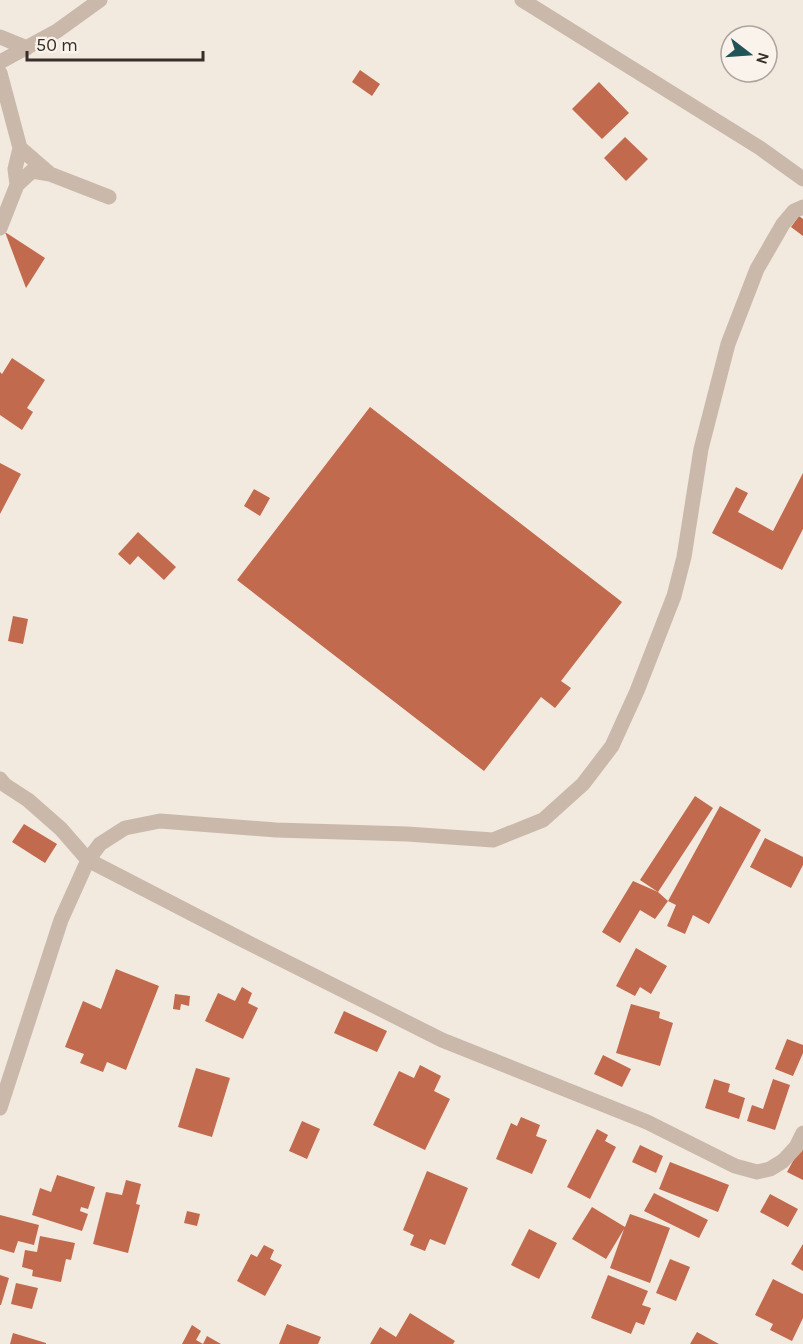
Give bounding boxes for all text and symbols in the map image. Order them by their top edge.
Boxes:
scale bar [27,24,202,62]
north arrow [719,24,779,84]
text: 50 m [36,34,78,56]
text: N [752,50,774,67]

